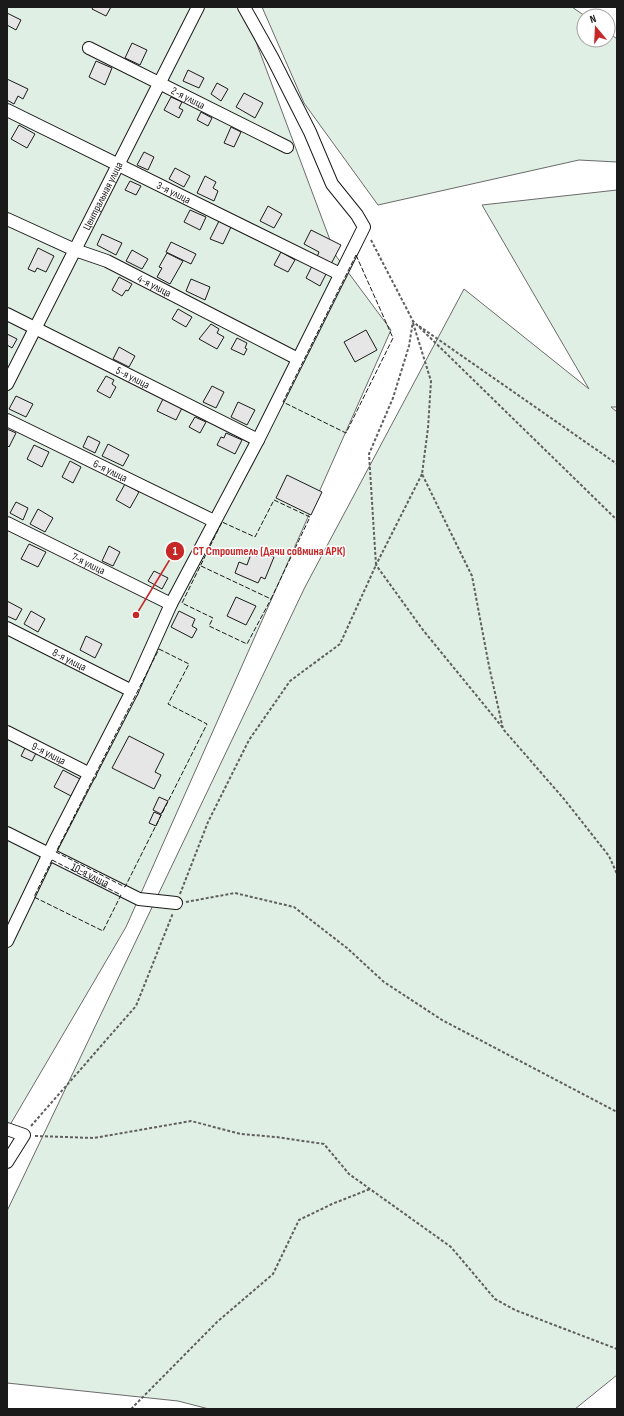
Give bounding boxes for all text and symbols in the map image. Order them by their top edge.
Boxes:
north arrow [576,8,616,48]
text: N [588,12,598,26]
street label: 2-я улица [169,84,207,112]
street label: Центральная улица [80,160,126,232]
street label: 3-я улица [155,179,193,206]
street label: 4-я улица [135,272,173,300]
street label: 5-я улица [114,364,152,392]
street label: 6-я улица [91,457,129,485]
callout: СТ Строитель (Дачи совмина АРК) [165,539,353,563]
text: 1 [173,544,178,559]
text: СТ Строитель (Дачи совмина АРК) [193,544,346,559]
street label: 7-я улица [70,550,107,577]
street label: 8-я улица [50,646,88,674]
street label: 9-я улица [29,740,68,768]
street label: 10-я улица [69,860,111,890]

